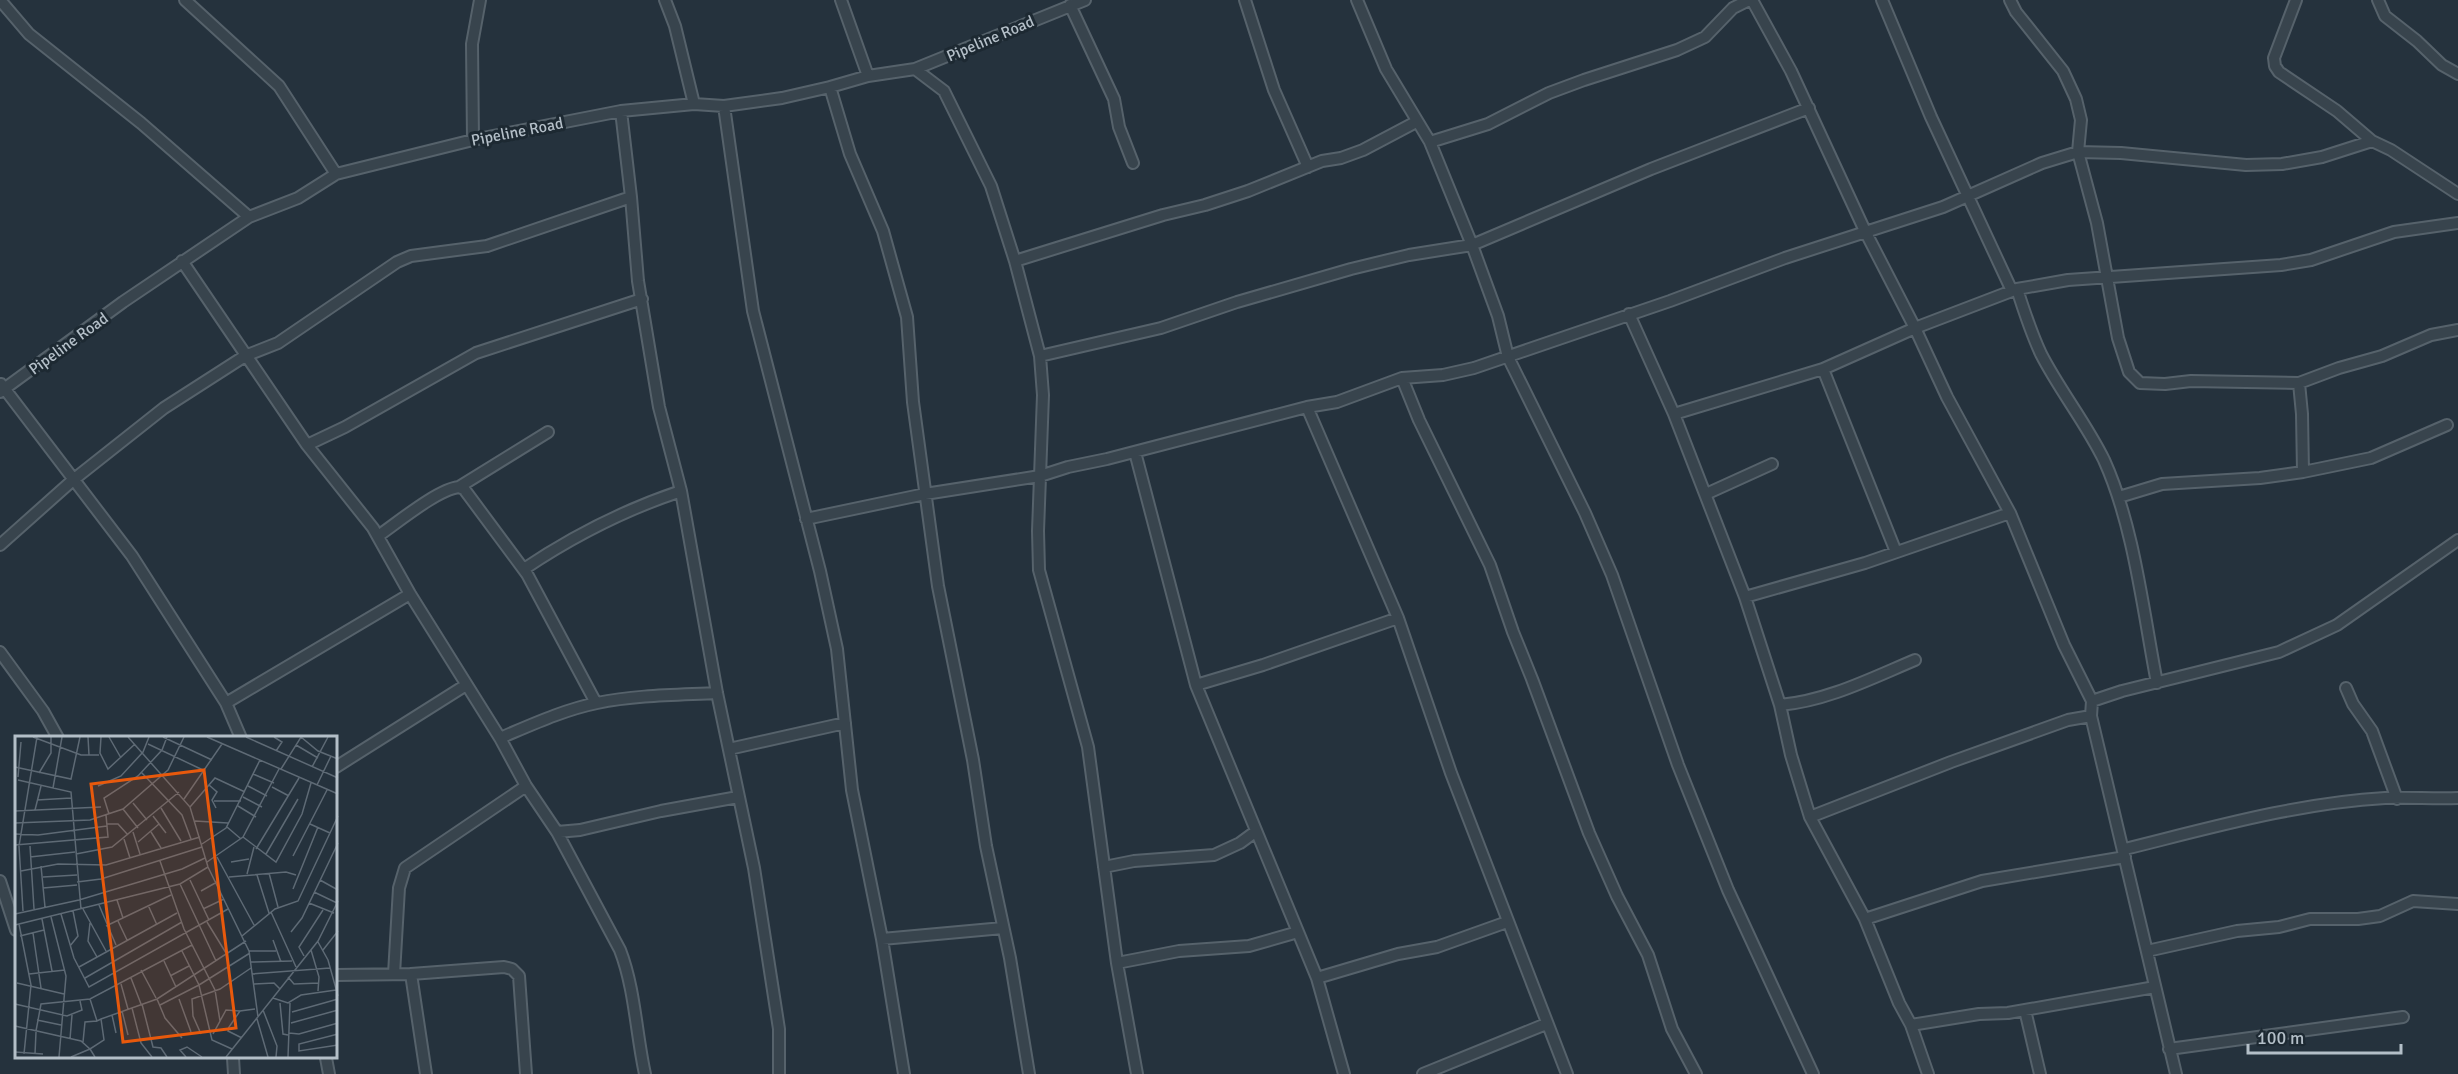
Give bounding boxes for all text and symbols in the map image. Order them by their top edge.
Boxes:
street label: Pipeline Road [944,11,1037,66]
street label: Pipeline Road [469,113,565,151]
street label: Pipeline Road [25,308,112,379]
inset map [15,736,338,1059]
scale bar [2248,1017,2401,1055]
text: 100 m [2257,1027,2304,1049]

